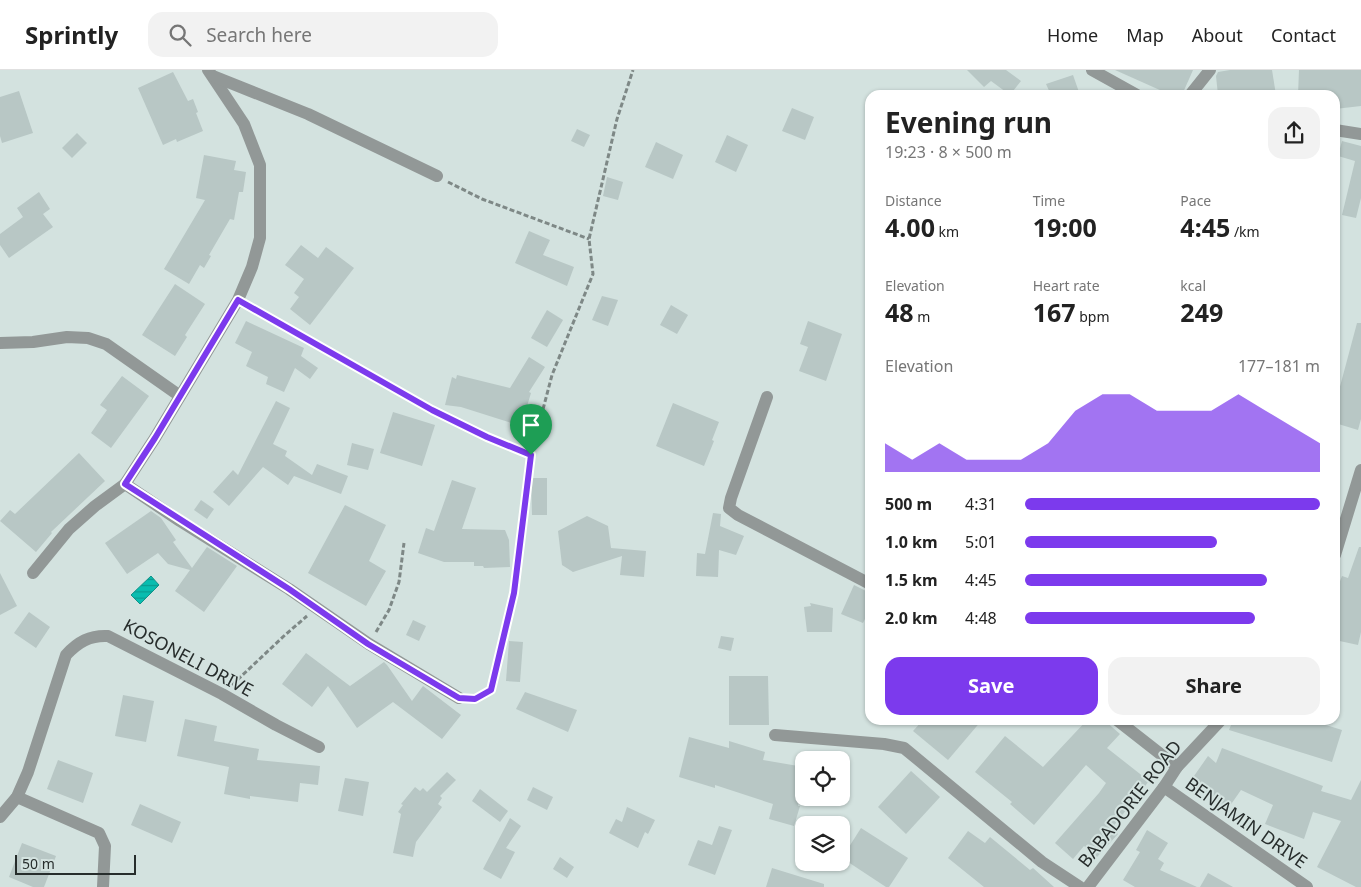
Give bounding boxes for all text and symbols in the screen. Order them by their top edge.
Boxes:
search box [148,12,498,57]
text: Sprintly [25,18,118,51]
icon: search [166,21,194,49]
text: Search here [206,22,312,48]
text: Home [1047,23,1098,47]
text: Map [1126,23,1164,47]
text: About [1192,23,1243,47]
text: Contact [1271,23,1336,47]
text: Evening run [885,103,1052,141]
button: share [1268,107,1320,159]
text: 19:23 · 8 × 500 m [885,141,1012,163]
text: Distance [885,191,942,210]
text: Time [1033,191,1065,210]
text: Pace [1180,191,1211,210]
text: 4.00 [885,210,935,244]
text: 19:00 [1033,210,1097,244]
text: 4:45 [1180,210,1230,244]
text: km [935,222,959,241]
text: /km [1230,222,1260,241]
text: Elevation [885,276,945,295]
text: Heart rate [1033,276,1100,295]
text: kcal [1180,276,1206,295]
text: 48 [885,295,914,329]
text: 167 [1033,295,1076,329]
text: 249 [1180,295,1223,329]
text: m [914,307,930,326]
text: bpm [1076,307,1110,326]
text: Elevation [885,355,953,377]
text: 177–181 m [1238,355,1320,377]
pin [510,404,552,455]
icon: arrive [517,411,545,439]
text: 500 m [885,493,932,515]
text: 4:31 [965,493,997,515]
text: 1.0 km [885,531,937,553]
text: 5:01 [965,531,997,553]
text: 1.5 km [885,569,937,591]
text: 4:45 [965,569,997,591]
text: 2.0 km [885,607,937,629]
text: 4:48 [965,607,997,629]
street label: KOSONELI DRIVE [119,613,258,701]
button: Save [885,657,1098,715]
button: Share [1108,657,1320,715]
street label: BABADORIE ROAD [1072,735,1186,872]
map controls [795,751,850,871]
button: locate [795,751,850,806]
street label: BENJAMIN DRIVE [1181,771,1312,873]
button: layers [795,816,850,871]
scale bar [15,852,136,875]
text: 50 m [22,854,55,873]

